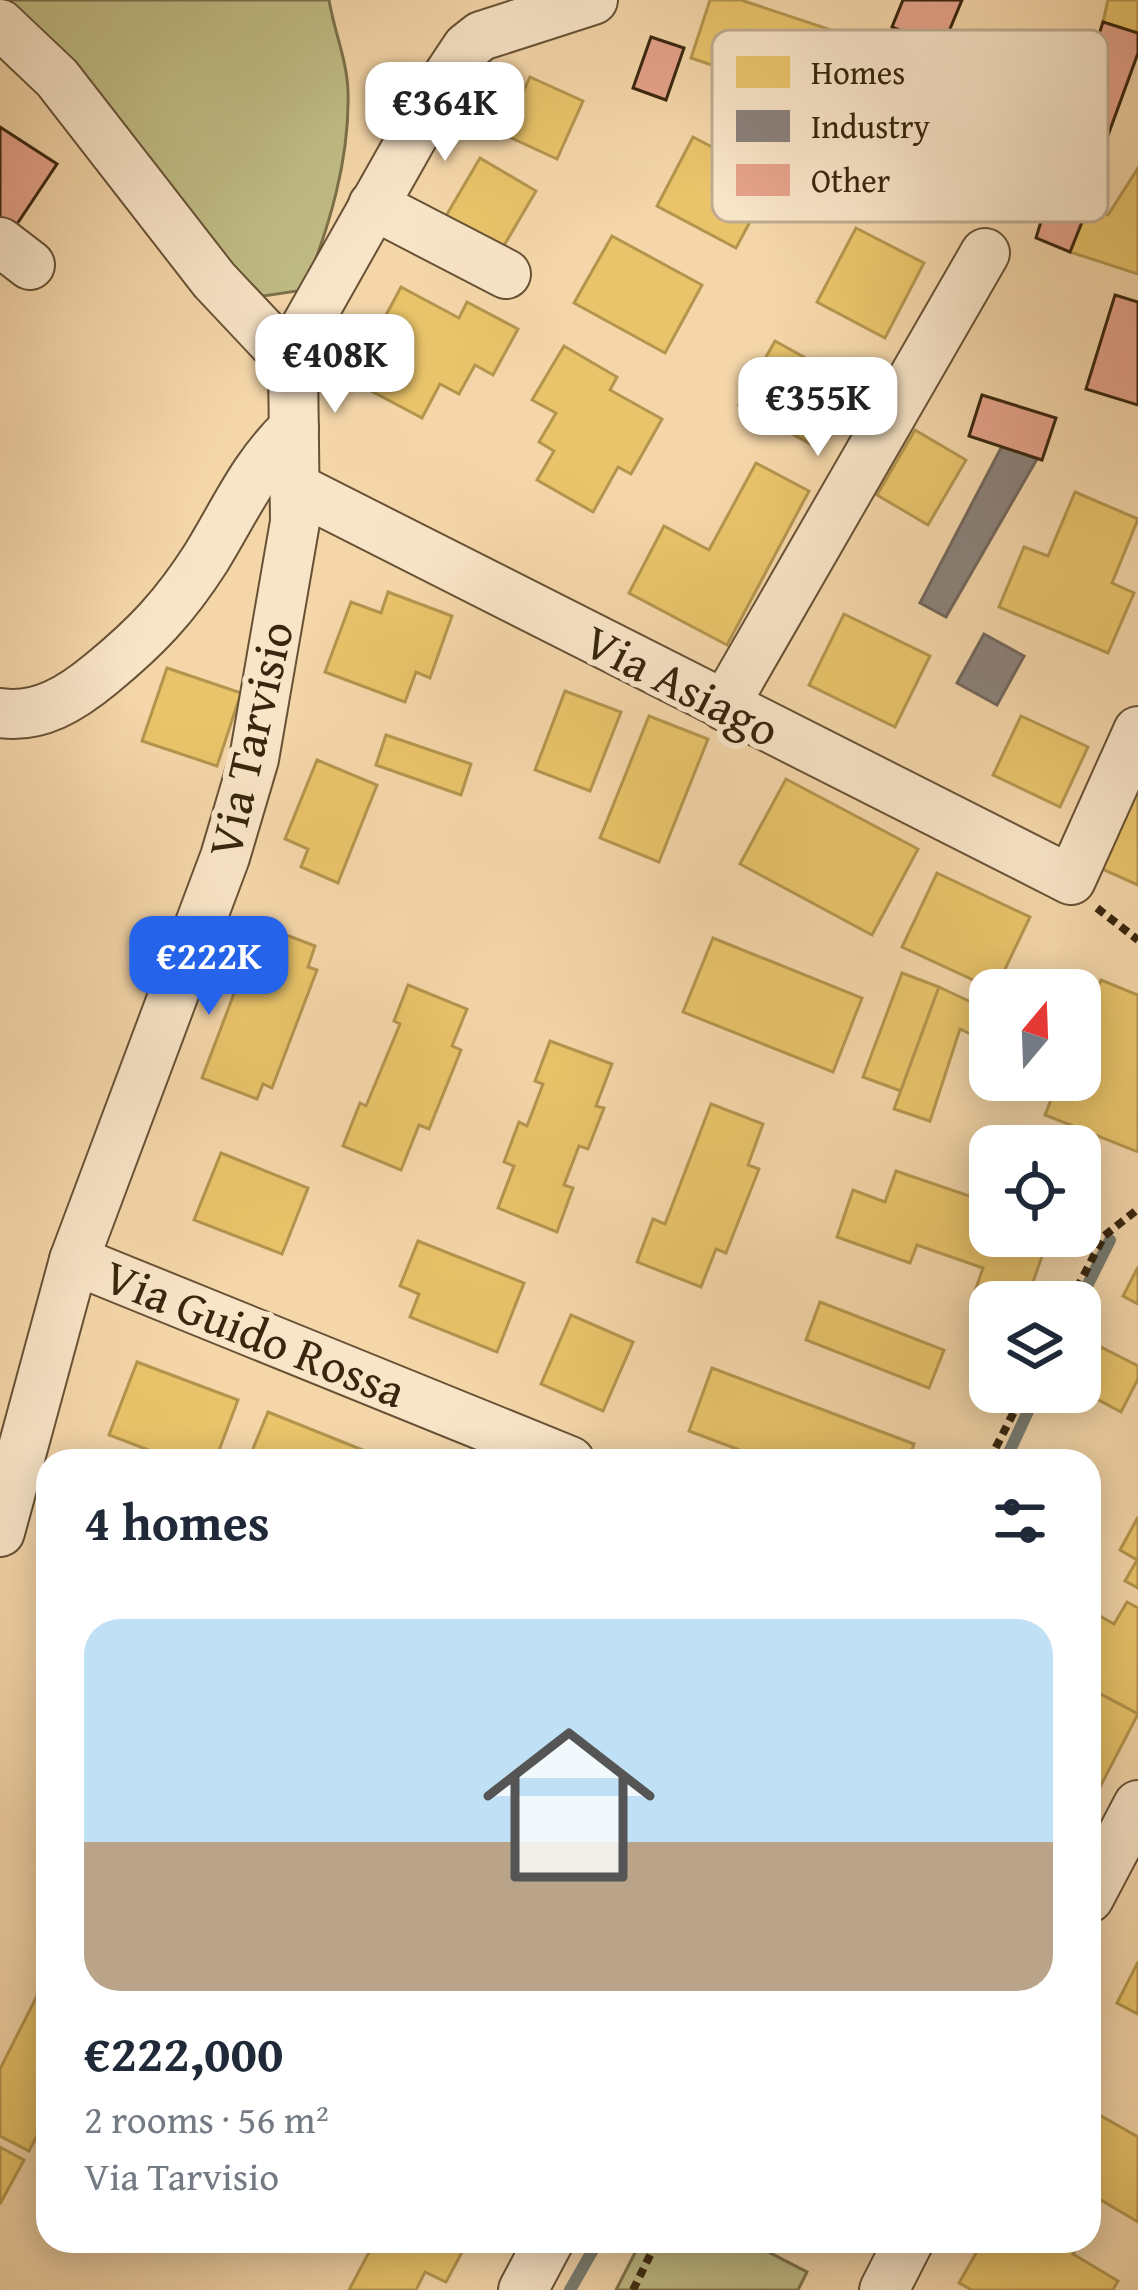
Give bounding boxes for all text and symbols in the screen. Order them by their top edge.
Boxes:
legend [712,30,1108,222]
text: Homes [811,48,905,96]
pin: €364K [361,62,529,164]
text: €364K [392,72,498,129]
text: Industry [811,102,930,150]
text: Other [811,156,891,204]
pin: €408K [251,314,419,416]
text: €408K [282,324,388,381]
pin: €355K [734,357,902,459]
text: €355K [765,367,871,424]
street label: Via Asiago [572,605,792,764]
street label: Via Tarvisio [188,614,311,864]
pin: €222K [125,916,293,1018]
text: €222K [156,926,262,983]
north arrow [969,969,1101,1101]
map controls [969,969,1101,1413]
button: locate [969,1125,1101,1257]
street label: Via Guido Rossa [94,1240,417,1425]
button: layers [969,1281,1101,1413]
text: 4 homes [84,1484,270,1559]
icon: filters [987,1488,1053,1554]
icon: home [461,1697,677,1913]
text: €222,000 [84,2015,283,2090]
text: 2 rooms · 56 m² [84,2090,329,2147]
text: Via Tarvisio [84,2147,279,2204]

